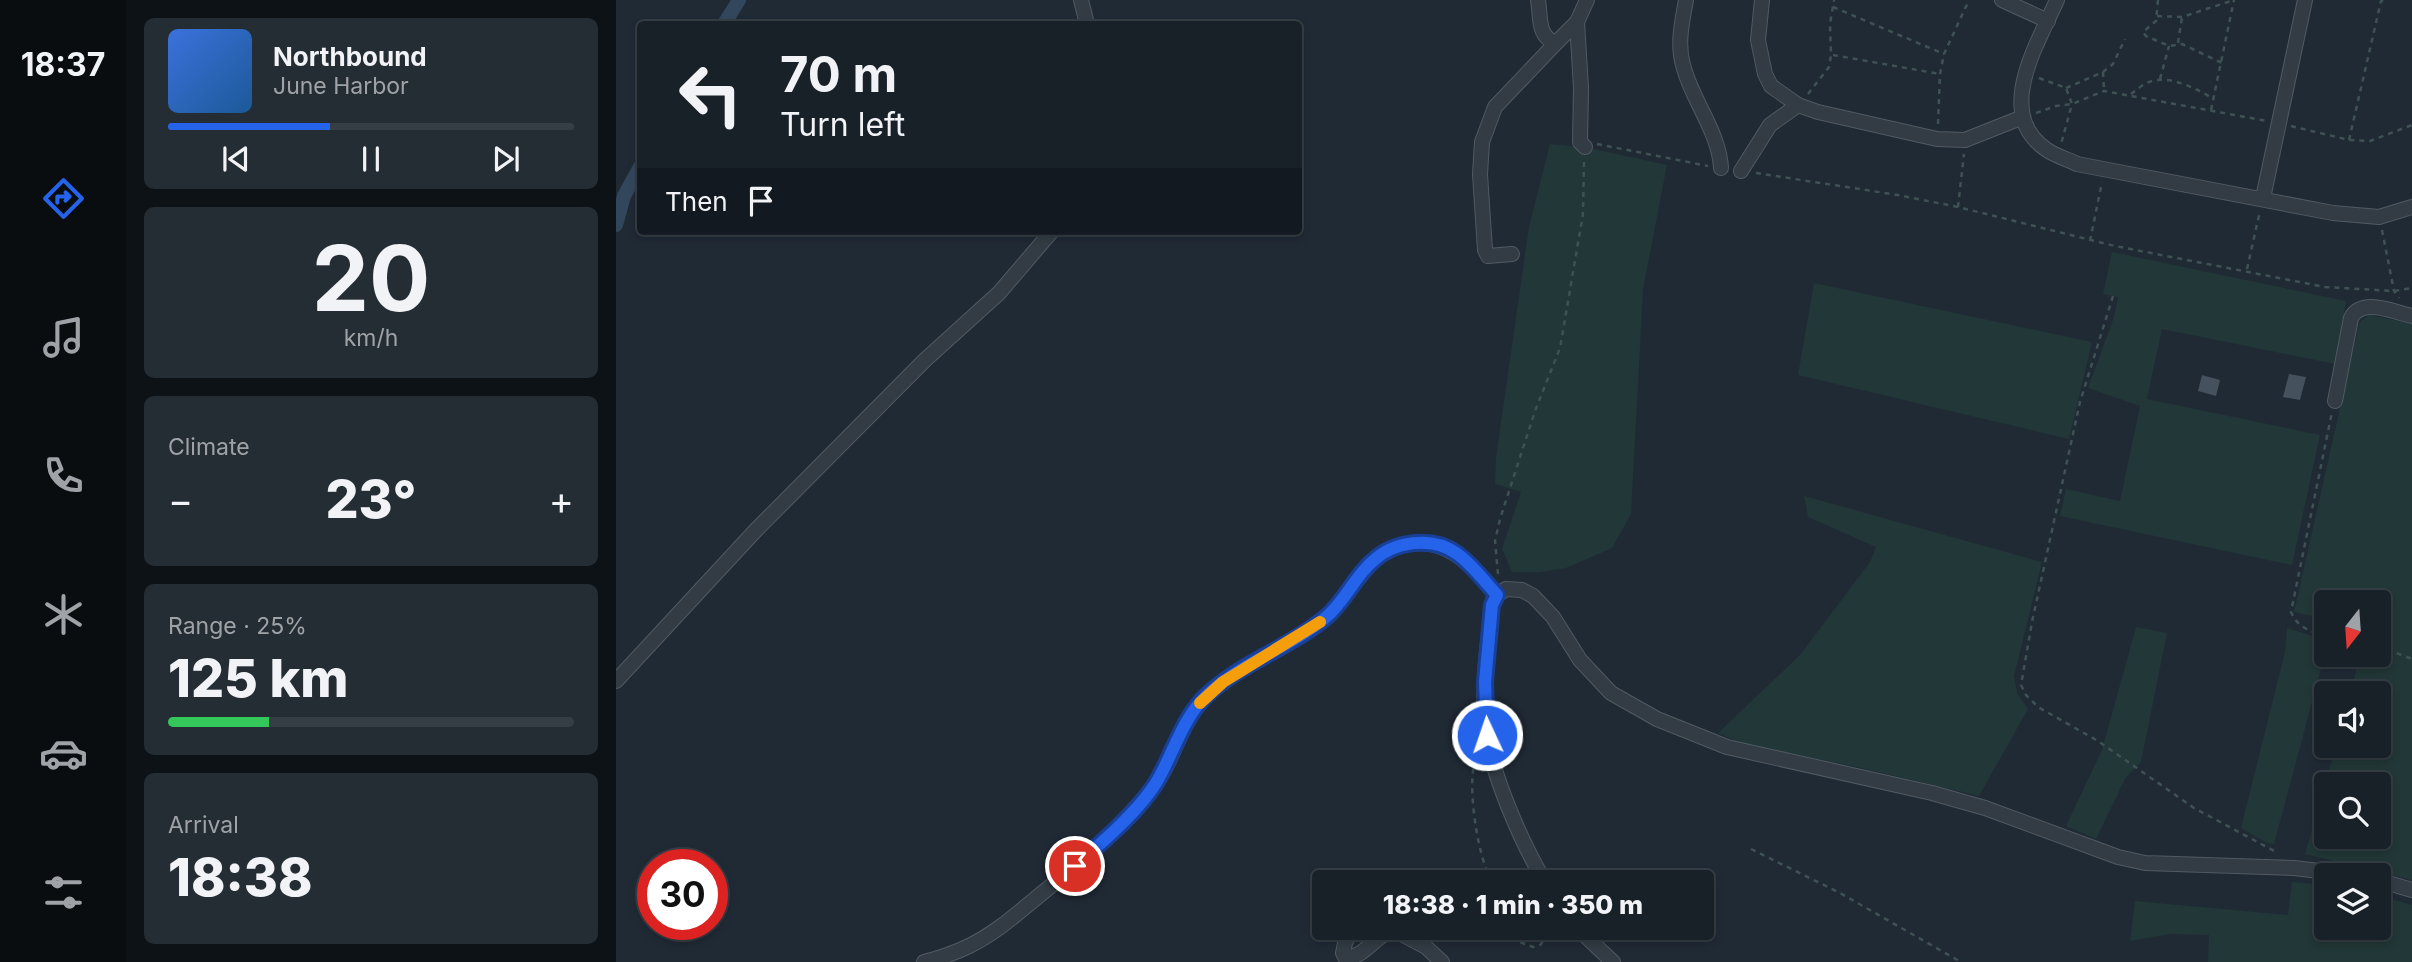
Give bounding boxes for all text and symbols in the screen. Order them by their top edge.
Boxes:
text: Northbound [273,41,427,72]
text: 18:37 [21,45,105,84]
text: 70 m [780,45,897,104]
icon: left [665,49,756,140]
text: June Harbor [273,72,409,100]
text: Turn left [780,105,905,144]
icon: previous [217,140,255,178]
icon: pause [352,140,390,178]
icon: next [487,140,525,178]
icon: directions [39,174,88,223]
icon: arrive [742,182,780,220]
text: Then [665,186,728,217]
text: 20 [312,223,430,333]
icon: music [39,313,88,362]
text: km/h [344,324,398,352]
text: Climate [168,433,250,461]
icon: phone [39,451,88,500]
text: 23° [325,468,417,531]
text: − [168,477,193,523]
text: + [549,477,574,523]
icon: climate [39,590,88,639]
north arrow [2314,590,2390,667]
map controls [2314,590,2391,940]
text: Range · 25% [168,612,307,640]
text: 125 km [168,647,348,710]
button: sound [2314,681,2391,758]
position arrow [1450,698,1524,772]
icon: car [39,729,88,778]
button: search [2314,772,2391,849]
text: Arrival [168,811,239,839]
pin [1045,836,1105,896]
text: 18:38 [168,846,313,909]
icon: arrive [1056,847,1094,885]
speed limit sign: 30 [637,849,728,940]
button: layers [2314,863,2391,940]
icon: filters [39,868,88,917]
text: 18:38 · 1 min · 350 m [1383,889,1643,920]

